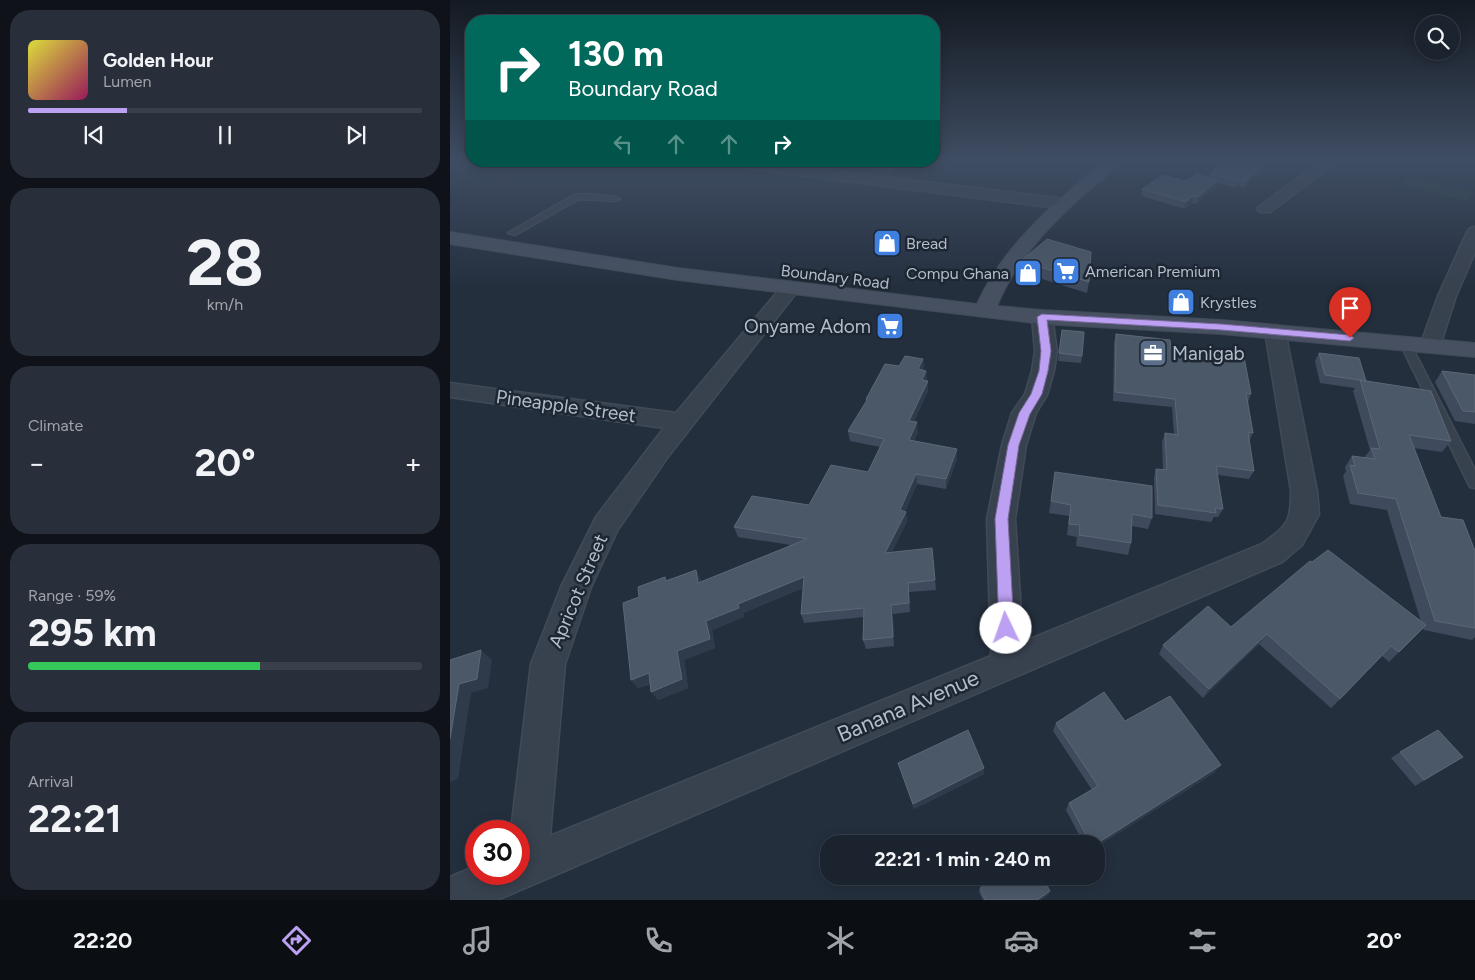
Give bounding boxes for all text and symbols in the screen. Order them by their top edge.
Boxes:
map controls [1415,15,1460,60]
button: search [1415,15,1460,60]
text: 130 m [568,33,664,75]
icon: right [485,35,550,100]
text: Golden Hour [103,49,213,72]
text: Lumen [103,72,152,91]
text: Boundary Road [568,75,718,102]
icon: previous [80,121,108,149]
icon: pause [211,121,239,149]
icon: next [342,121,370,149]
icon: left [609,130,637,158]
icon: ahead [662,130,690,158]
icon: ahead [715,130,743,158]
icon: right [768,130,796,158]
text: 28 [186,223,264,301]
shop icon: Bread [872,228,902,258]
place label: Bread [906,234,947,253]
supermarket icon: American Premium [1051,256,1081,286]
shop icon: Compu Ghana [1013,258,1043,288]
street label: Boundary Road [780,261,890,293]
place label: American Premium [1085,262,1220,281]
place label: Compu Ghana [906,264,1009,283]
shop icon: Krystles [1166,287,1196,317]
pin [1329,287,1371,338]
place label: Krystles [1200,293,1257,312]
icon: arrive [1336,294,1364,322]
text: km/h [207,295,243,314]
supermarket icon: Onyame Adom [875,311,905,341]
place label: Onyame Adom [744,315,871,338]
office icon: Manigab [1138,338,1168,368]
place label: Manigab [1172,342,1245,365]
street label: Pineapple Street [495,385,637,427]
text: Climate [28,416,83,435]
text: 20° [195,440,256,486]
text: − [28,446,45,480]
text: + [405,446,422,480]
street label: Apricot Street [544,531,612,651]
text: Range · 59% [28,586,116,605]
position arrow [979,601,1031,653]
text: 295 km [28,610,157,656]
street label: Banana Avenue [833,664,983,748]
text: Arrival [28,772,73,791]
text: 22:21 [28,796,121,842]
speed limit sign: 30 [465,820,530,885]
text: 22:21 · 1 min · 240 m [874,848,1051,871]
icon: directions [279,923,314,958]
icon: music [460,923,495,958]
icon: phone [641,923,676,958]
icon: climate [823,923,858,958]
icon: car [1004,923,1039,958]
icon: filters [1185,923,1220,958]
text: 22:20 [73,927,132,954]
text: 20° [1366,927,1402,954]

